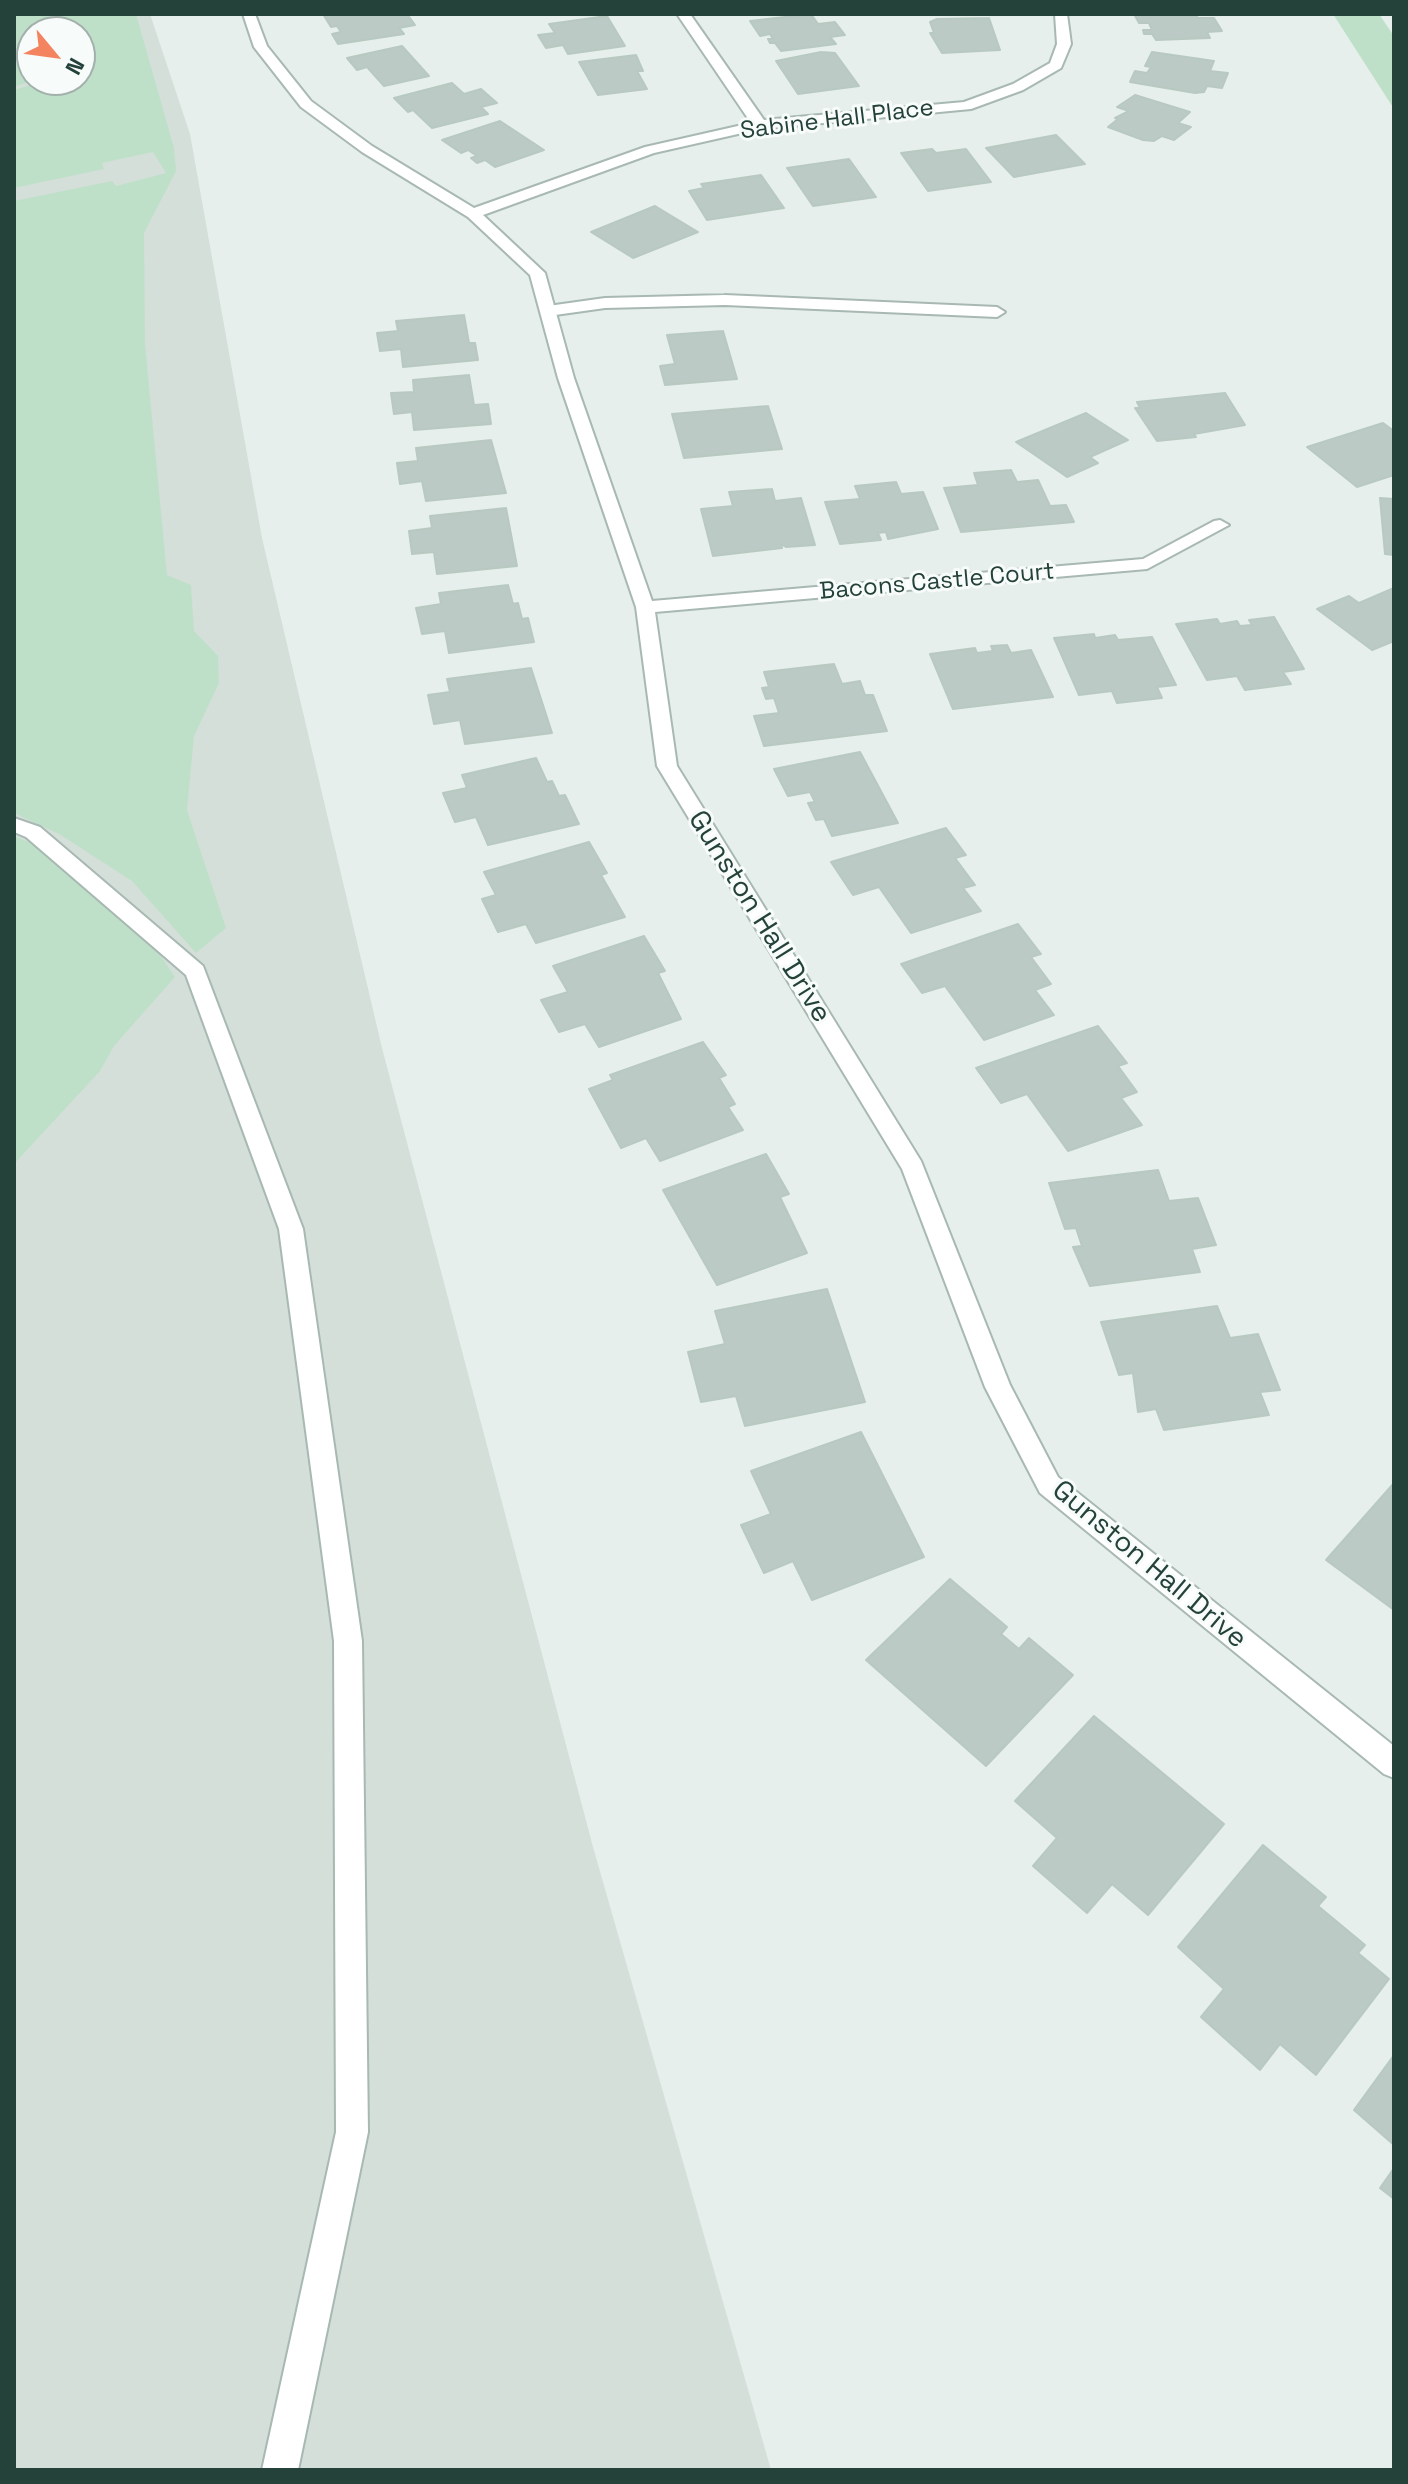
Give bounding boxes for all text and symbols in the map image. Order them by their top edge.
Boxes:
north arrow [16,16,96,96]
text: N [59,53,91,80]
street label: Sabine Hall Place [739,94,935,146]
street label: Bacons Castle Court [818,557,1056,607]
street label: Gunston Hall Drive [680,805,838,1029]
street label: Gunston Hall Drive [1045,1474,1253,1656]

